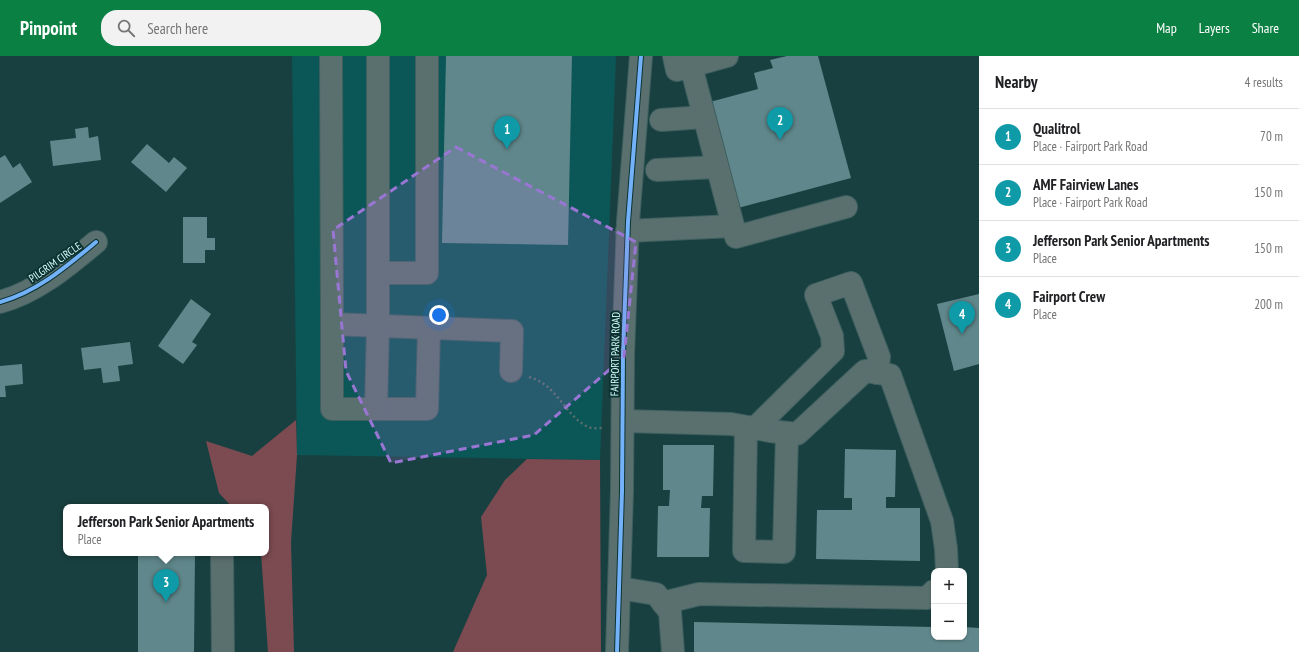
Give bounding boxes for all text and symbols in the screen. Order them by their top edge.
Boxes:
search box [101,10,381,46]
text: Pinpoint [20,16,77,40]
icon: search [115,17,137,39]
text: Search here [147,19,208,38]
text: Map [1156,19,1177,37]
text: Layers [1199,19,1230,37]
text: Share [1252,19,1279,37]
text: Nearby [995,71,1038,93]
text: 4 results [1244,74,1283,91]
pin: 2 [767,107,793,140]
pin: 1 [494,116,520,149]
text: Qualitrol [1033,119,1080,138]
text: 1 [1005,128,1011,145]
text: 70 m [1260,128,1283,145]
text: Place · Fairport Park Road [1033,138,1148,155]
text: AMF Fairview Lanes [1033,175,1139,194]
text: 2 [1005,184,1011,201]
text: 150 m [1254,184,1283,201]
text: Place · Fairport Park Road [1033,194,1148,211]
text: Jefferson Park Senior Apartments [1033,231,1210,250]
street label: PILGRIM CIRCLE [26,239,84,285]
text: 3 [1005,240,1011,257]
text: 150 m [1254,240,1283,257]
text: Place [1033,250,1057,267]
text: Fairport Crew [1033,287,1105,306]
text: 4 [1005,296,1011,313]
text: 200 m [1254,296,1283,313]
pin: 4 [949,301,975,334]
your location [429,305,449,325]
text: Place [1033,306,1057,323]
street label: FAIRPORT PARK ROAD [607,312,623,396]
popup [63,504,269,556]
text: Jefferson Park Senior Apartments [78,512,254,531]
text: Place [78,531,102,548]
map controls [931,568,967,640]
button: + [931,568,967,604]
pin: 3 [153,569,179,602]
button: − [931,604,967,640]

